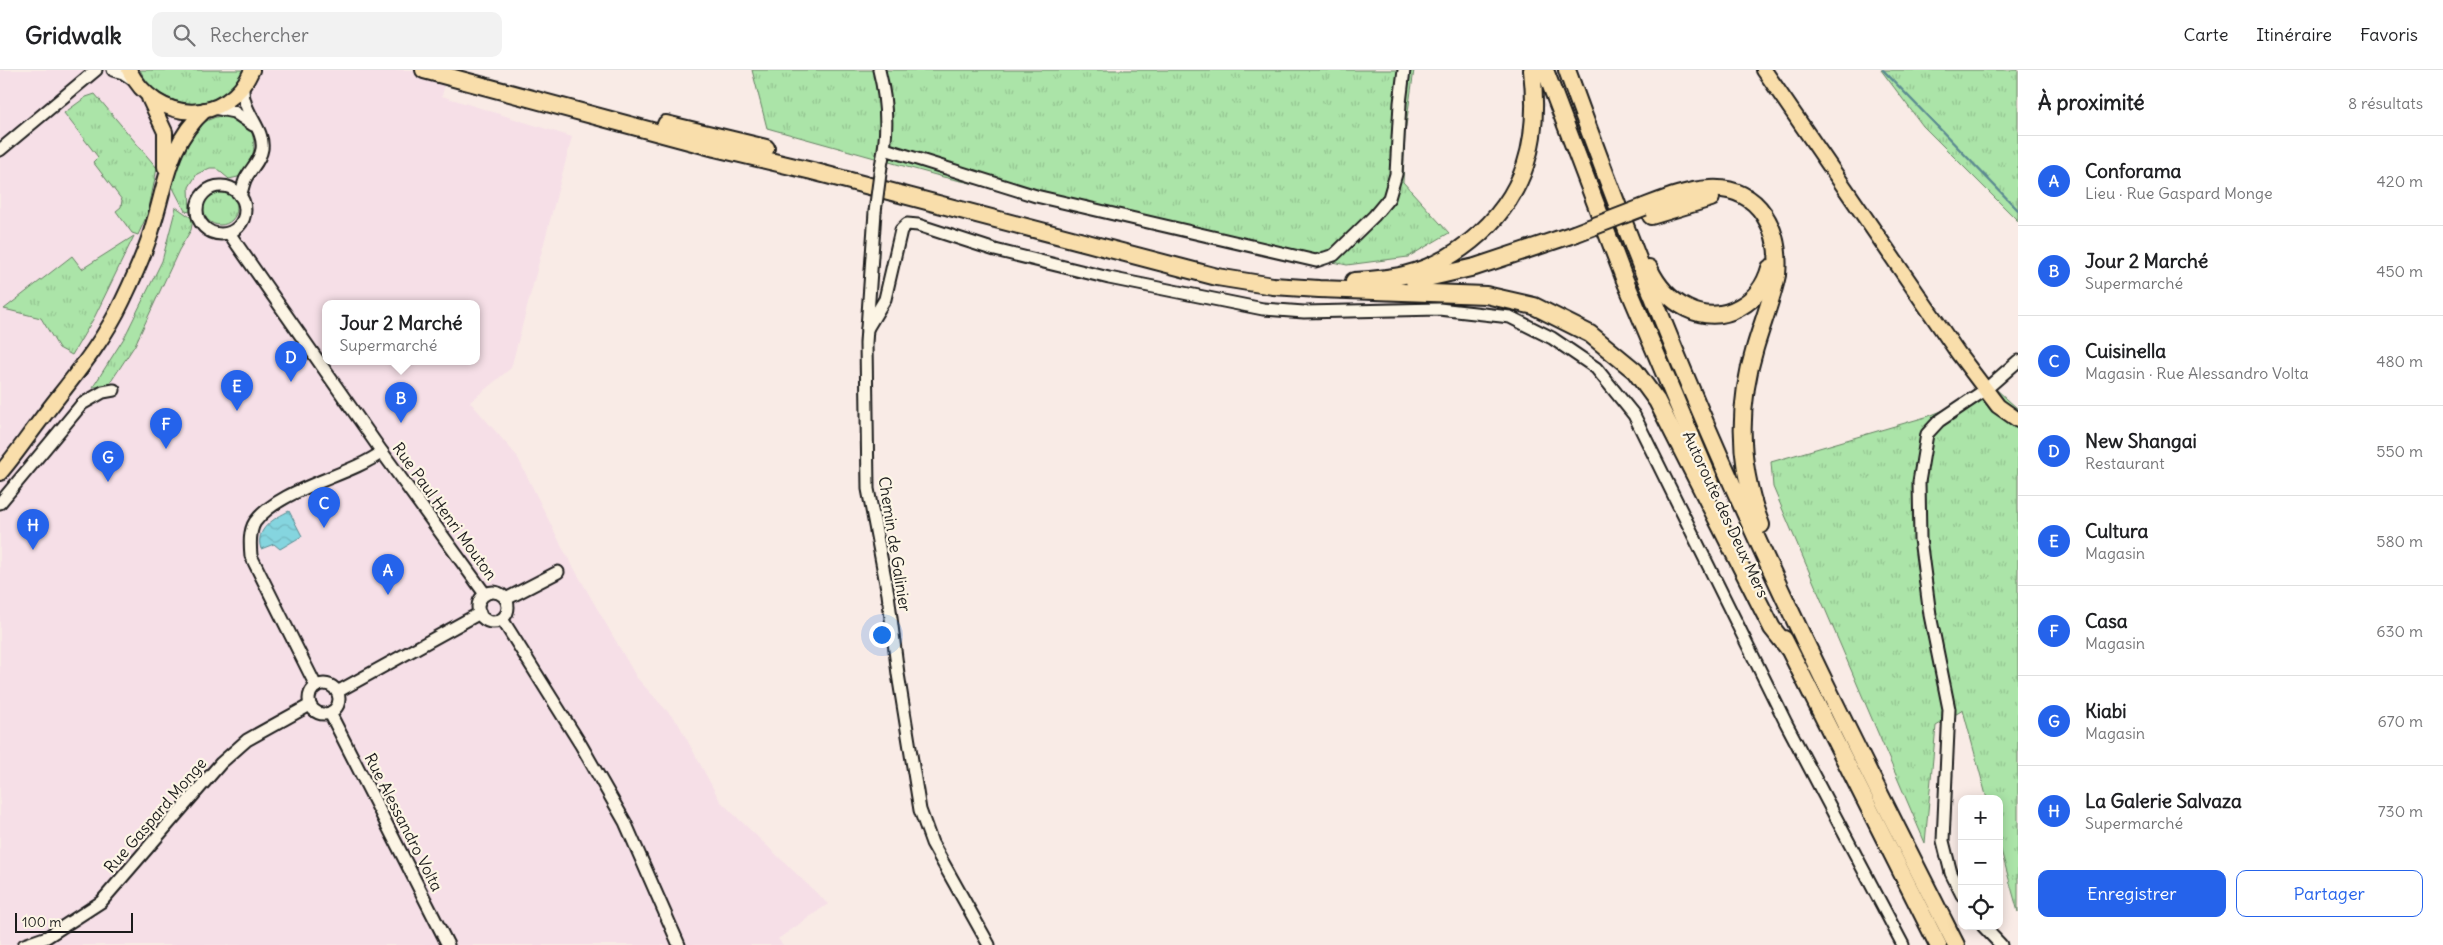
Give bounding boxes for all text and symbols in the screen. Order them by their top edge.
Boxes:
search box [152,12,502,57]
text: Gridwalk [25,20,122,50]
icon: search [170,21,198,49]
text: Rechercher [210,23,309,47]
text: Carte [2183,23,2228,46]
text: Itinéraire [2256,23,2332,46]
text: Favoris [2360,23,2418,46]
text: À proximité [2038,89,2145,116]
text: 8 résultats [2348,93,2423,113]
text: Conforama [2085,159,2181,183]
text: A [2049,171,2059,191]
text: 420 m [2377,171,2423,191]
text: Lieu · Rue Gaspard Monge [2085,183,2273,203]
text: Jour 2 Marché [2085,249,2208,273]
text: B [2049,261,2059,281]
text: 450 m [2376,261,2423,281]
text: Supermarché [2085,273,2183,293]
popup [322,300,480,365]
text: Jour 2 Marché [339,311,463,335]
text: Supermarché [339,335,437,355]
text: Cuisinella [2085,339,2166,363]
pin: D [275,341,307,382]
text: C [2049,351,2059,371]
text: 480 m [2376,351,2423,371]
text: Magasin · Rue Alessandro Volta [2085,363,2309,383]
pin: E [221,370,253,411]
pin: B [385,382,417,423]
pin: F [150,408,182,449]
street label: Autoroute des Deux Mers [1679,427,1773,601]
text: New Shangai [2085,429,2197,453]
street label: Rue Paul Henri Mouton [388,438,502,584]
pin: G [92,441,124,482]
text: D [2048,441,2060,461]
text: 550 m [2376,441,2423,461]
text: Restaurant [2085,453,2165,473]
street label: Chemin de Galinier [874,475,916,614]
pin: C [308,487,340,528]
pin: H [17,509,49,550]
text: Cultura [2085,519,2148,543]
text: E [2049,531,2059,551]
text: 580 m [2376,531,2423,551]
text: Magasin [2085,543,2145,563]
pin: A [372,554,404,595]
text: Casa [2085,609,2128,633]
text: F [2049,621,2059,641]
text: 630 m [2376,621,2423,641]
your location [869,622,895,648]
text: Magasin [2085,633,2145,653]
text: Kiabi [2085,699,2127,723]
text: G [2048,711,2060,731]
text: 670 m [2378,711,2423,731]
text: Magasin [2085,723,2145,743]
street label: Rue Alessandro Volta [361,750,447,894]
street label: Rue Gaspard Monge [99,753,211,877]
text: La Galerie Salvaza [2085,789,2242,813]
map controls [1958,795,2003,930]
button: + [1958,795,2003,840]
text: H [2048,801,2060,821]
text: 730 m [2378,801,2423,821]
text: Supermarché [2085,813,2183,833]
button: − [1958,840,2003,885]
button: Enregistrer [2038,870,2226,917]
button: Partager [2236,870,2423,917]
button: locate [1958,885,2003,930]
scale bar [15,910,132,933]
text: 100 m [22,913,62,931]

